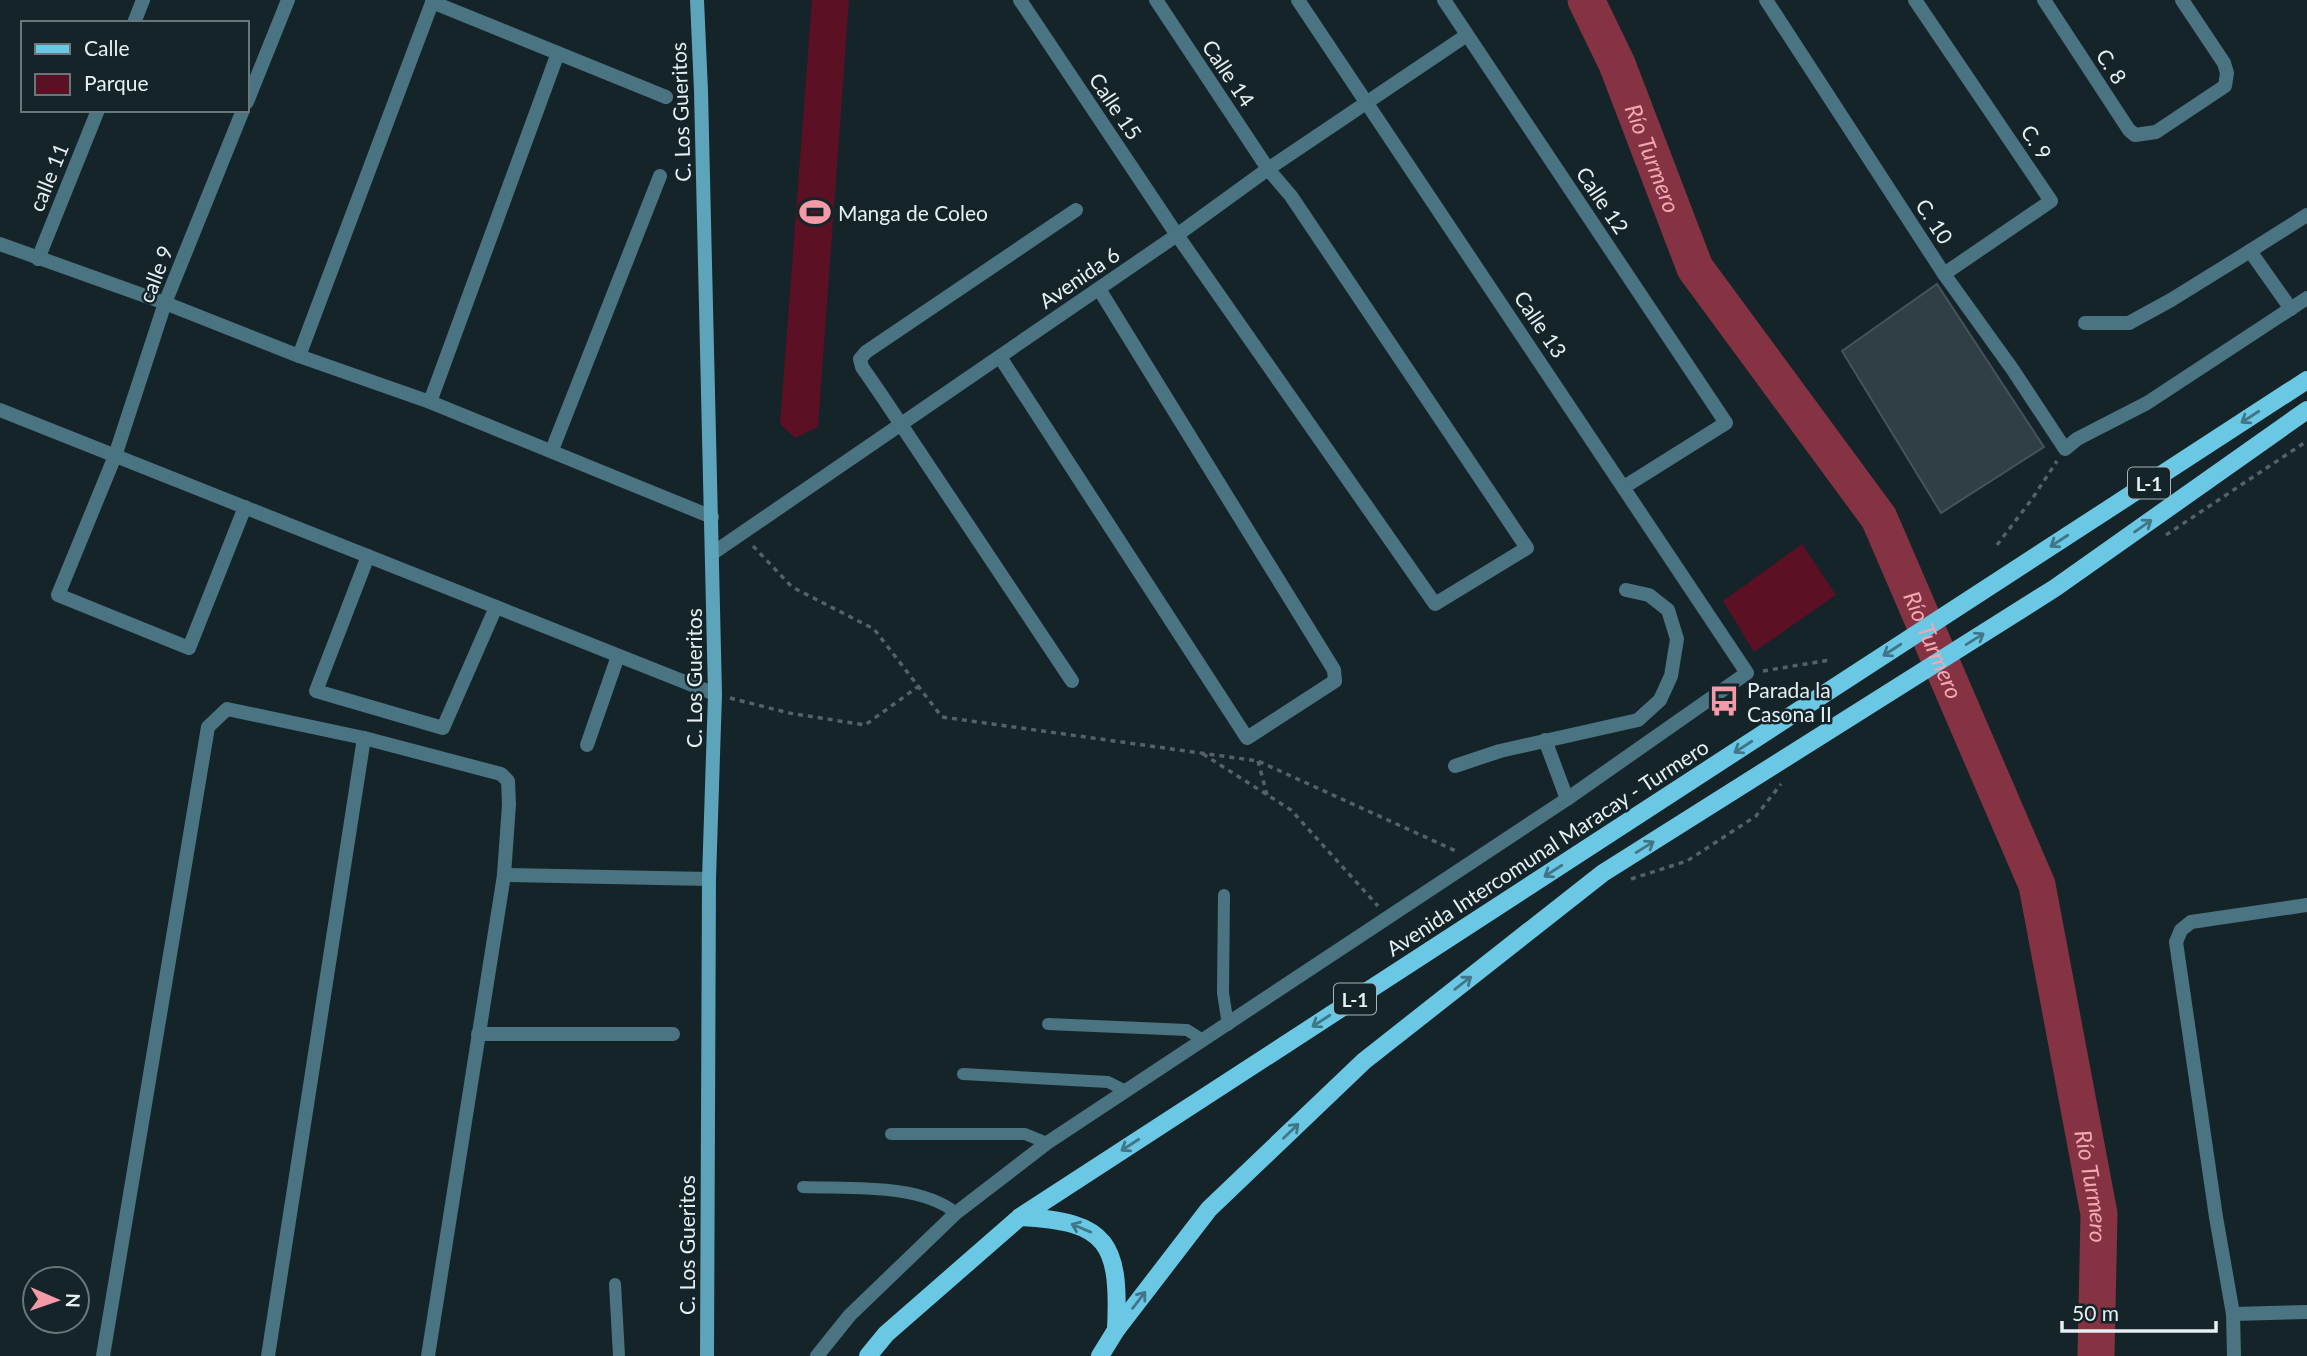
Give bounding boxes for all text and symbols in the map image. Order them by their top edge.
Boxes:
legend [21,21,248,112]
text: Calle [84,35,129,60]
street label: Calle 14 [1198,35,1260,111]
street label: C. Los Gueritos [665,42,695,182]
street label: C. 8 [2092,44,2132,88]
street label: Calle 15 [1085,68,1147,144]
text: Parque [84,70,149,95]
water label: Río Turmero [1620,100,1687,217]
street label: C. 9 [2016,120,2058,164]
street label: calle 11 [23,139,73,215]
street label: Calle 12 [1572,162,1634,238]
street label: C. 10 [1911,194,1959,248]
sports icon: Manga de Coleo [798,195,832,229]
place label: Manga de Coleo [838,200,988,225]
street label: Avenida 6 [1034,241,1124,313]
street label: calle 9 [133,242,177,306]
street label: Calle 13 [1510,286,1572,362]
one-way arrow [2241,410,2260,424]
road number: L-1 [2128,468,2170,498]
one-way arrow [2133,519,2152,534]
one-way arrow [2050,534,2069,548]
water label: Río Turmero [1898,587,1969,703]
street label: C. Los Gueritos [681,608,706,748]
one-way arrow [1965,631,1984,646]
one-way arrow [1883,643,1903,657]
place label: Parada la Casona II [1747,677,1832,726]
bus stop icon: Parada la Casona II [1707,684,1741,718]
street label: Avenida Intercomunal Maracay - Turmero [1381,733,1713,961]
one-way arrow [1734,740,1754,754]
one-way arrow [1634,840,1654,854]
one-way arrow [1543,864,1563,878]
one-way arrow [1453,976,1472,991]
road number: L-1 [1334,984,1376,1015]
one-way arrow [1312,1014,1331,1029]
one-way arrow [1282,1123,1299,1140]
water label: Río Turmero [2069,1127,2113,1243]
one-way arrow [1121,1138,1140,1153]
street label: C. Los Gueritos [674,1175,699,1315]
one-way arrow [1071,1221,1092,1234]
north arrow [21,1265,91,1335]
scale bar [2062,1290,2216,1334]
one-way arrow [1131,1291,1146,1310]
text: N [62,1293,85,1308]
text: 50 m [2072,1300,2119,1325]

